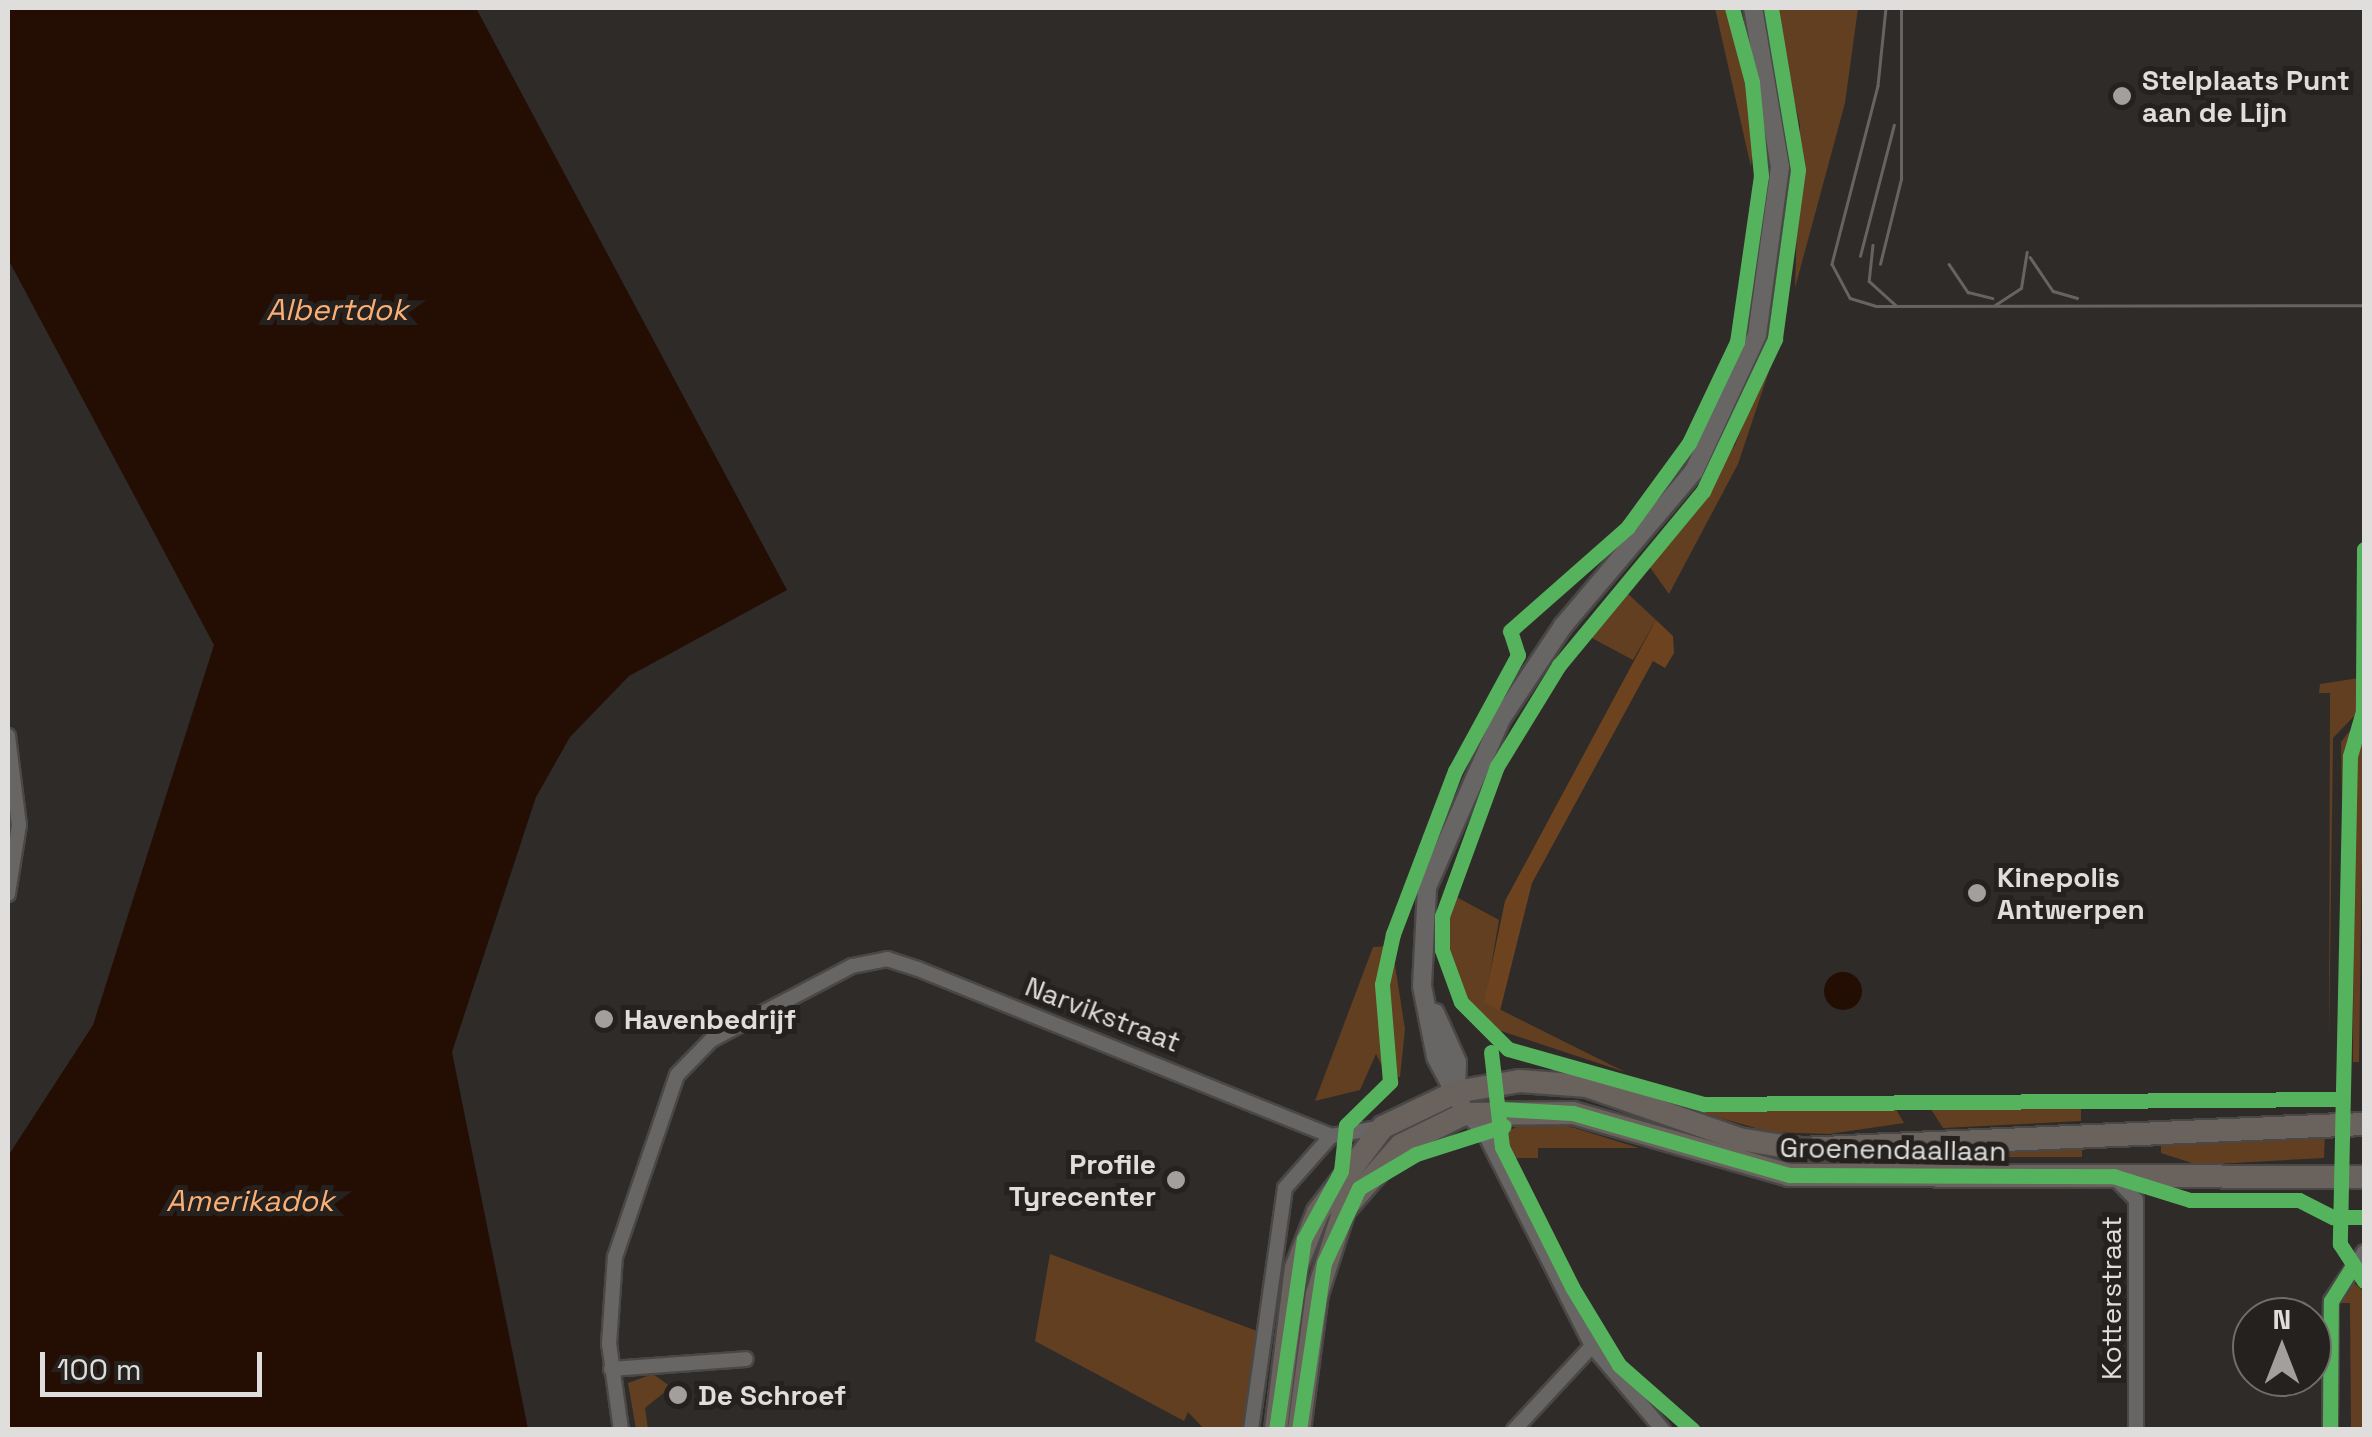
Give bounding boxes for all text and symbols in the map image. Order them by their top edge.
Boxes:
place label: Stelplaats Punt aan de Lijn [2142,63,2350,129]
marker: Stelplaats Punt aan de Lijn [2111,85,2133,107]
water label: Albertdok [266,292,408,328]
place label: Kinepolis Antwerpen [1997,860,2145,926]
marker: Kinepolis Antwerpen [1966,882,1988,904]
street label: Narvikstraat [1021,969,1185,1059]
place label: Havenbedrijf [624,1002,796,1036]
marker: Havenbedrijf [593,1008,615,1030]
street label: Groenendaallaan [1779,1130,2007,1168]
place label: Profile Tyrecenter [1009,1147,1156,1213]
marker: Profile Tyrecenter [1165,1169,1187,1191]
water label: Amerikadok [166,1183,334,1219]
street label: Kotterstraat [2094,1216,2128,1380]
north arrow [2232,1297,2332,1397]
text: N [2273,1301,2291,1337]
scale bar [45,1332,268,1394]
text: 100 m [57,1350,142,1389]
place label: De Schroef [698,1378,846,1412]
marker: De Schroef [667,1384,689,1406]

